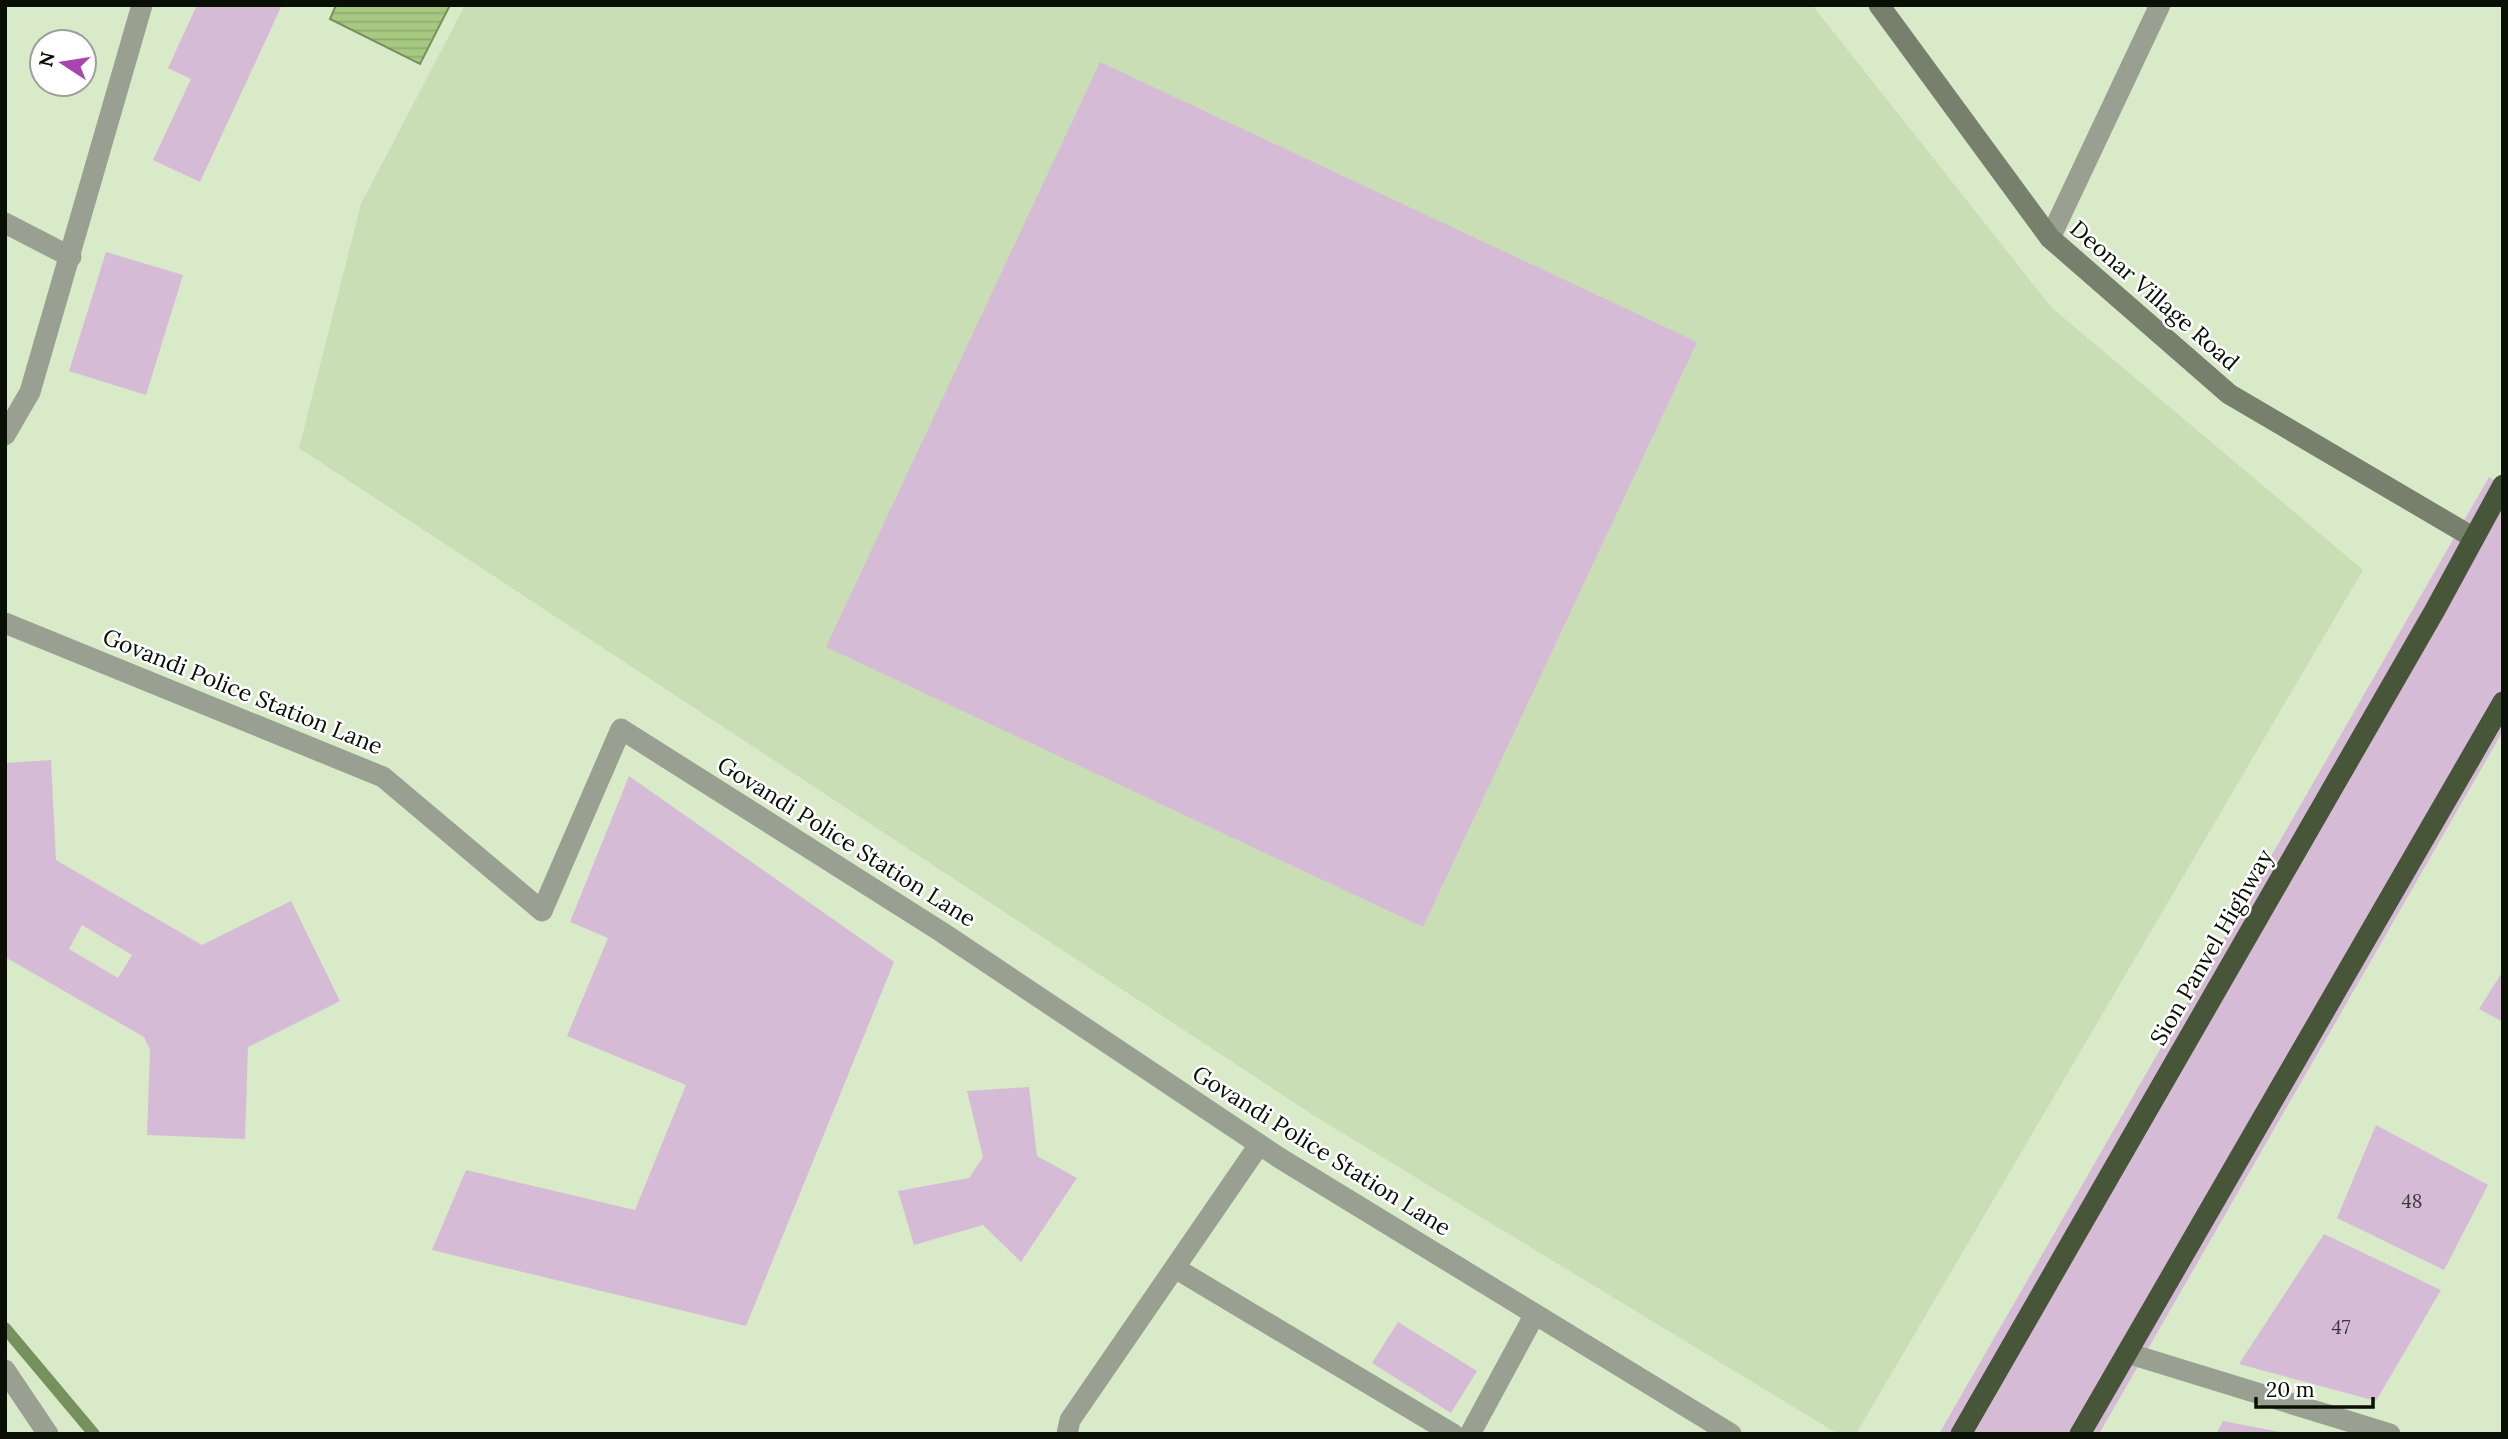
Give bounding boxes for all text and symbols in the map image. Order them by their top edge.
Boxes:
north arrow [28,28,98,98]
text: N [33,49,60,69]
street label: Deonar Village Road [2064,214,2246,377]
street label: Govandi Police Station Lane [99,621,387,761]
street label: Govandi Police Station Lane [712,749,982,933]
street label: Sion Panvel Highway [2143,843,2279,1050]
street label: Govandi Police Station Lane [1187,1058,1457,1242]
house number: 48 [2402,1189,2422,1213]
house number: 47 [2331,1315,2351,1339]
scale bar [2256,1366,2373,1410]
text: 20 m [2266,1376,2315,1403]

